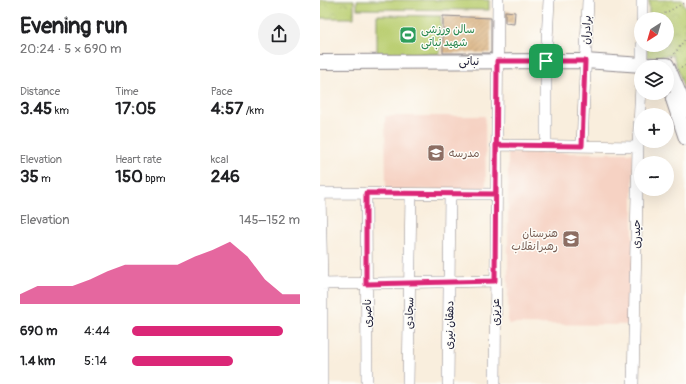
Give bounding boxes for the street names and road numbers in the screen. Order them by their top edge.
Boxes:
street label: برادران [579,15,595,45]
street label: نباتی [459,55,479,69]
street label: حیدری [630,219,643,249]
street label: سجادی [403,297,416,329]
street label: ناصری [361,298,374,328]
street label: عزیزی [489,298,502,326]
street label: دهقان نیری [443,300,456,350]

